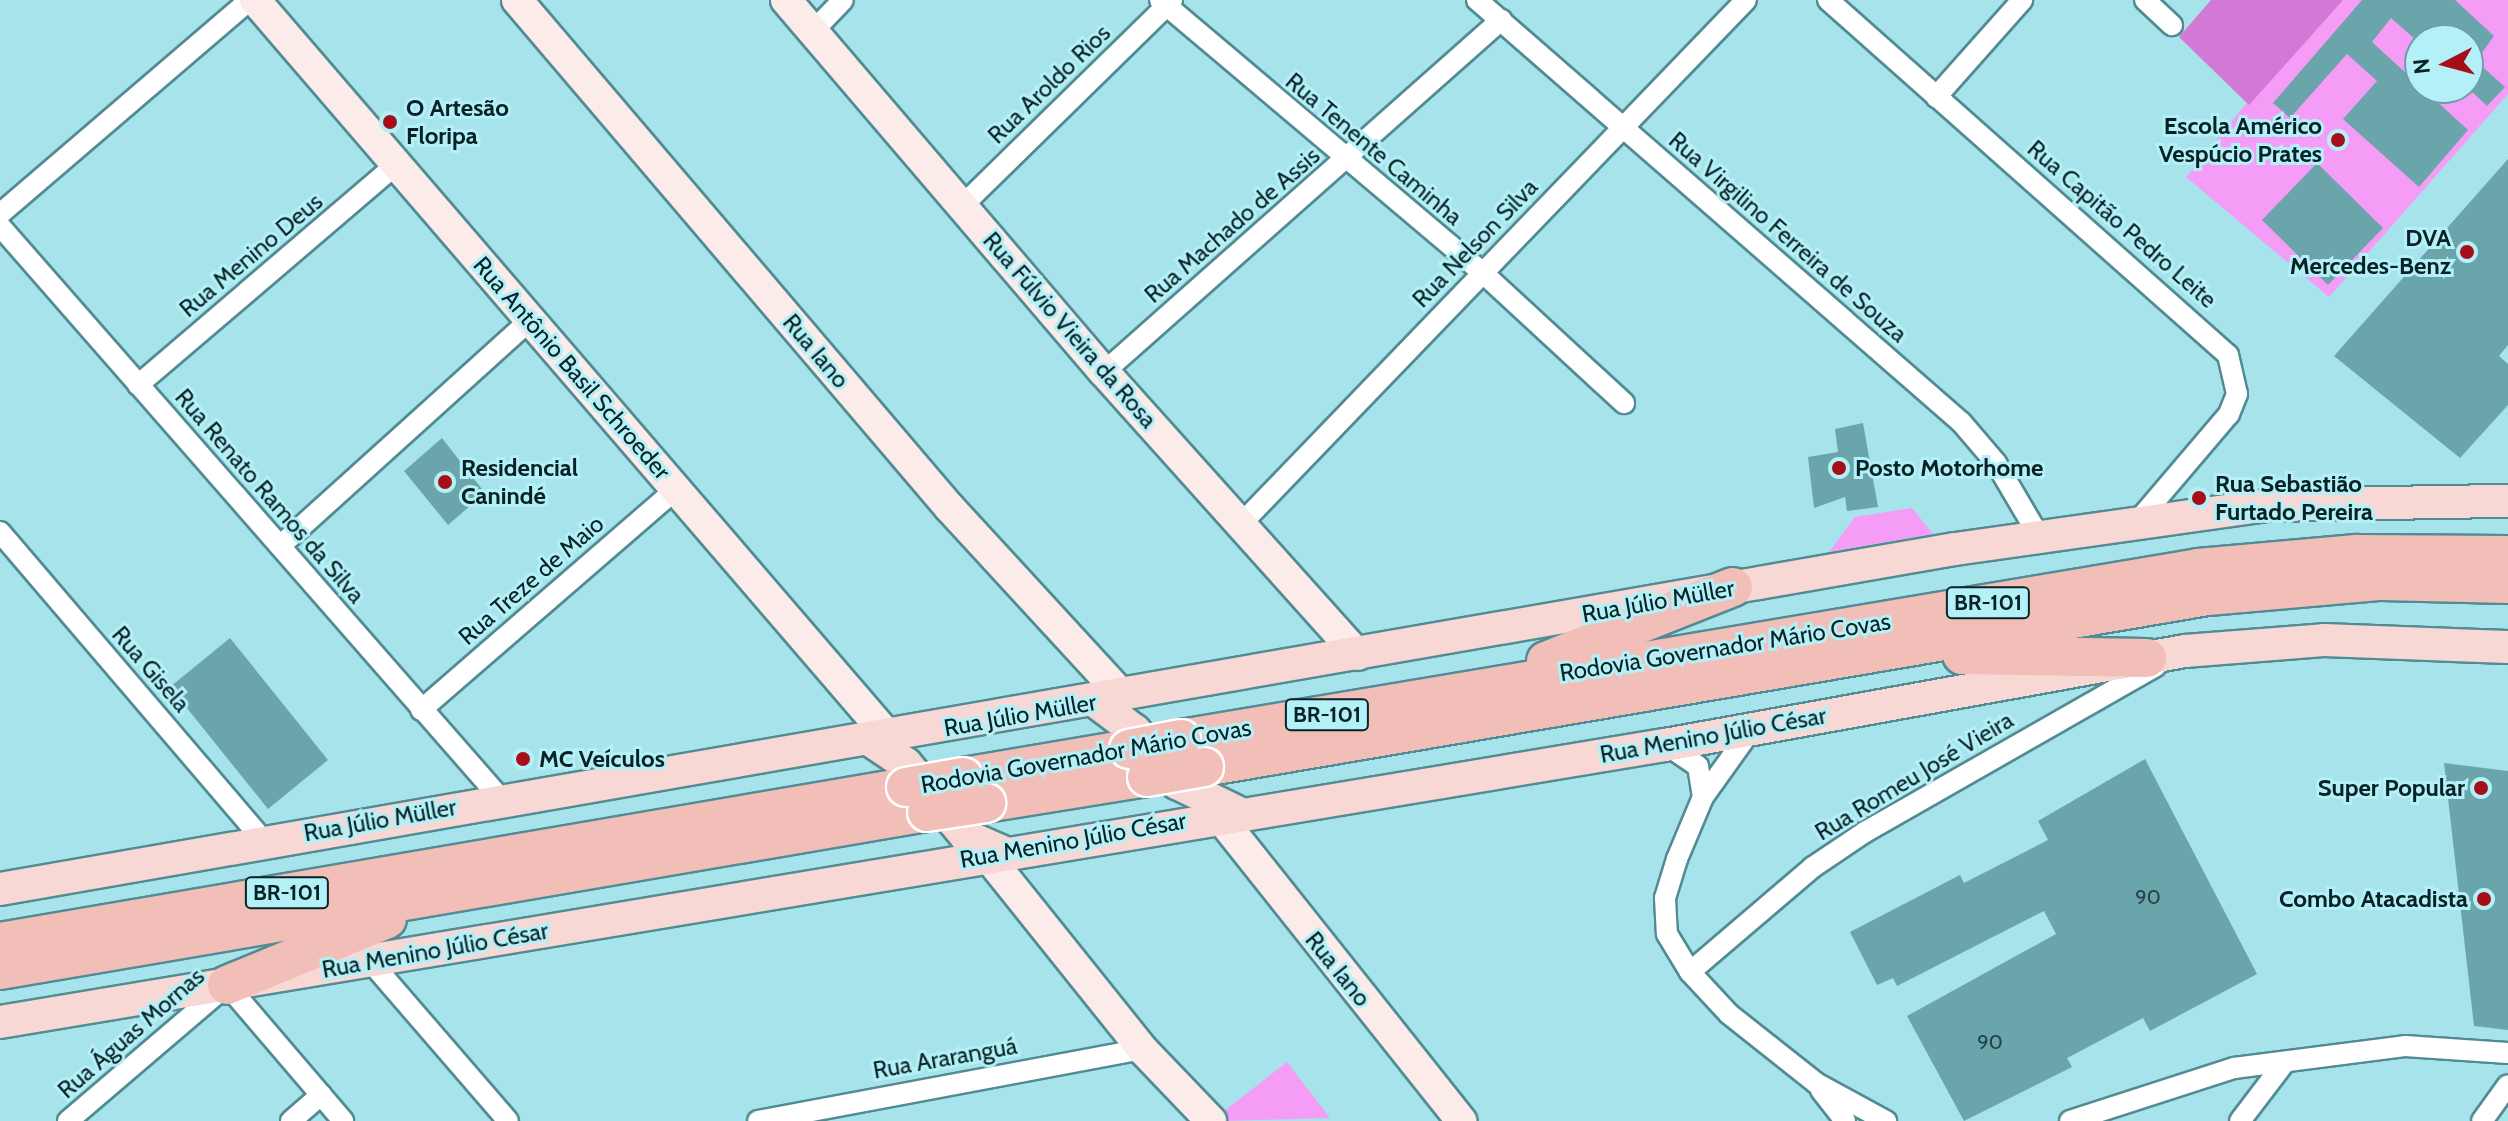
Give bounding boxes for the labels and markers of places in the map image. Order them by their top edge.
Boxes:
place label: O Artesão Floripa [406,94,509,150]
place label: Escola Américo Vespúcio Prates [2159,112,2322,168]
marker: O Artesão Floripa [381,113,399,131]
marker: Escola Américo Vespúcio Prates [2329,131,2347,149]
place label: DVA Mercedes-Benz [2290,224,2451,280]
marker: DVA Mercedes-Benz [2458,243,2476,261]
place label: Residencial Canindé [461,454,578,510]
place label: Posto Motorhome [1855,454,2043,482]
marker: Posto Motorhome [1830,459,1848,477]
place label: Rua Sebastião Furtado Pereira [2215,470,2373,526]
marker: Residencial Canindé [436,473,454,491]
marker: Rua Sebastião Furtado Pereira [2190,489,2208,507]
place label: MC Veículos [539,745,665,773]
marker: MC Veículos [514,750,532,768]
place label: Super Popular [2318,774,2465,802]
marker: Super Popular [2472,779,2490,797]
place label: Combo Atacadista [2279,885,2468,913]
marker: Combo Atacadista [2475,890,2493,908]

